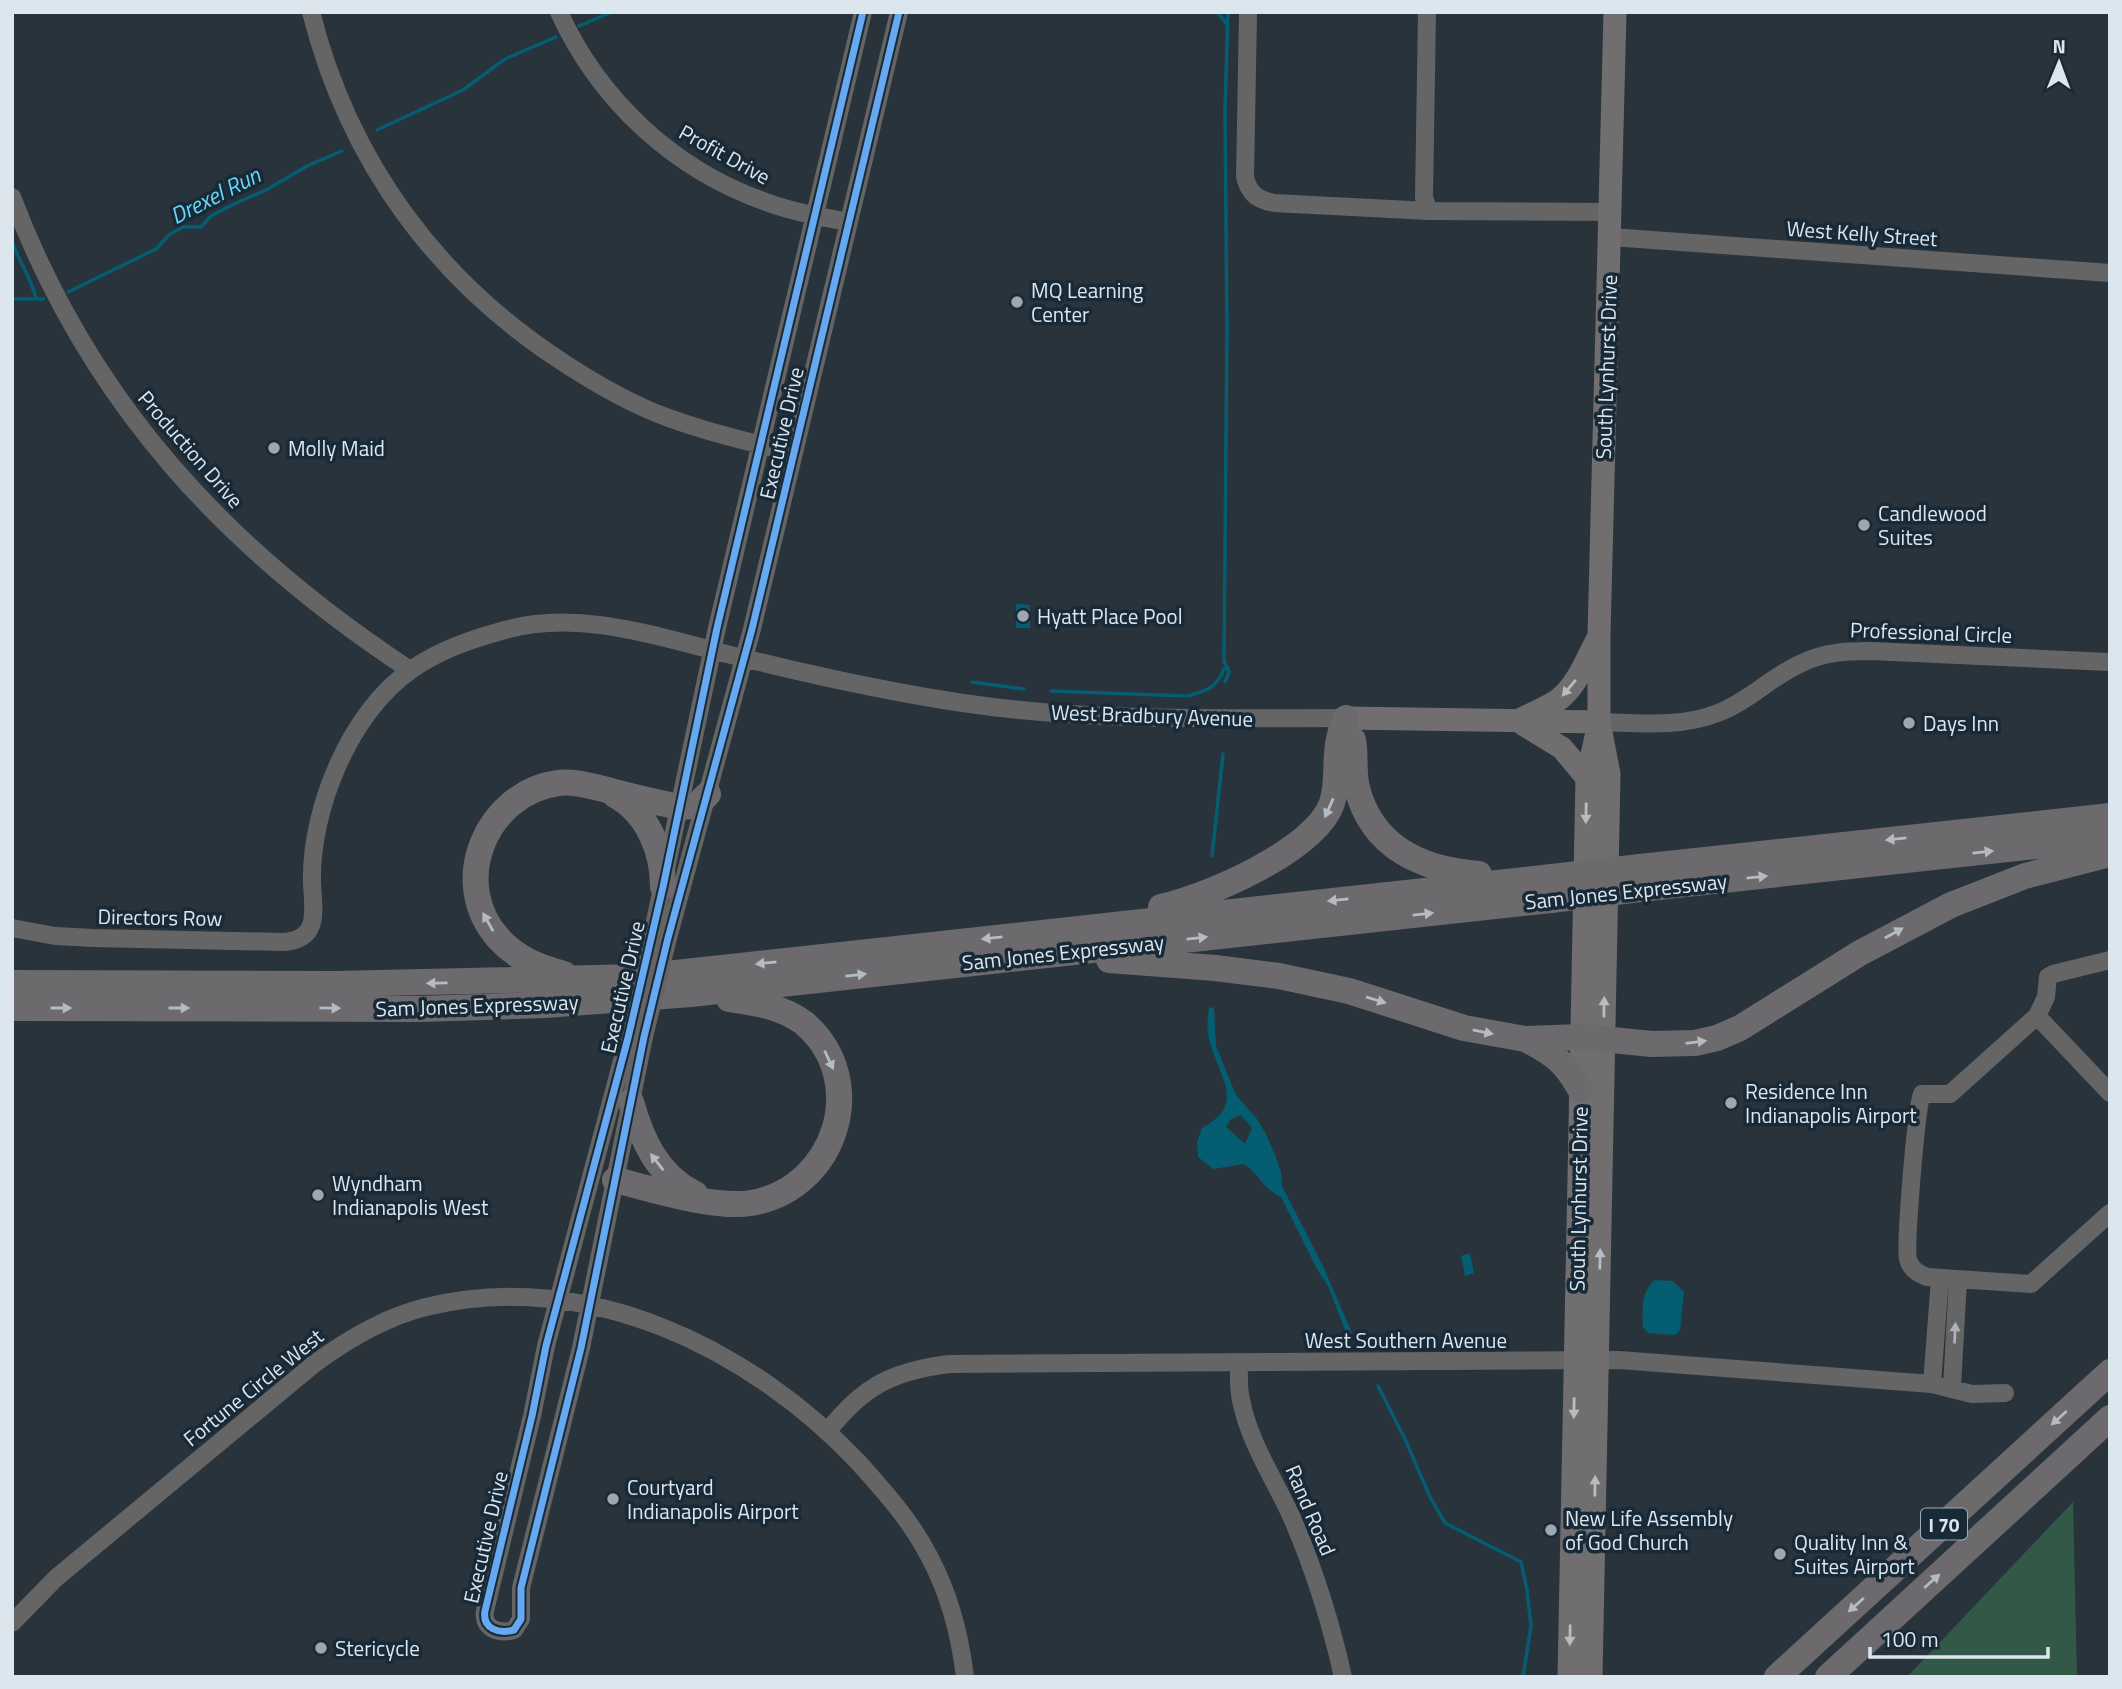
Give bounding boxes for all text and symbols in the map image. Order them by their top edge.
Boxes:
north arrow [2024,28,2094,98]
text: N [2052,31,2066,60]
street label: Profit Drive [673,116,777,192]
water label: Drexel Run [164,157,267,233]
street label: West Kelly Street [1785,212,1939,254]
place label: MQ Learning Center [1031,274,1144,330]
street label: South Lynhurst Drive [1587,274,1625,460]
marker: MQ Learning Center [1009,294,1025,310]
street label: Executive Drive [750,364,812,502]
street label: Production Drive [131,383,251,515]
place label: Molly Maid [288,432,385,464]
marker: Molly Maid [266,440,282,456]
place label: Candlewood Suites [1878,497,1987,553]
marker: Candlewood Suites [1856,517,1872,533]
place label: Hyatt Place Pool [1037,600,1183,632]
marker: Hyatt Place Pool [1015,608,1031,624]
street label: Professional Circle [1849,613,2013,651]
one-way arrow [1561,679,1577,697]
street label: West Bradbury Avenue [1050,695,1254,735]
place label: Days Inn [1923,707,1999,739]
marker: Days Inn [1901,715,1917,731]
one-way arrow [1323,798,1335,818]
one-way arrow [1580,802,1592,824]
one-way arrow [1885,834,1907,845]
one-way arrow [1972,846,1994,857]
street label: Sam Jones Expressway [1523,864,1729,918]
one-way arrow [1746,871,1768,882]
one-way arrow [1327,895,1349,906]
street label: Directors Row [97,900,223,934]
one-way arrow [1412,908,1434,919]
one-way arrow [482,913,494,932]
street label: Executive Drive [591,918,653,1056]
street label: Sam Jones Expressway [960,925,1166,979]
one-way arrow [1885,927,1904,939]
one-way arrow [1186,932,1208,943]
one-way arrow [981,933,1003,944]
one-way arrow [755,958,777,969]
one-way arrow [845,969,867,980]
one-way arrow [426,977,448,989]
street label: Sam Jones Expressway [375,985,579,1025]
one-way arrow [1366,995,1387,1005]
one-way arrow [1599,995,1610,1017]
one-way arrow [51,1002,73,1014]
one-way arrow [168,1002,190,1014]
one-way arrow [320,1003,342,1014]
one-way arrow [1472,1027,1494,1038]
one-way arrow [1685,1036,1707,1047]
one-way arrow [823,1050,835,1070]
place label: Residence Inn Indianapolis Airport [1745,1075,1917,1131]
marker: Residence Inn Indianapolis Airport [1723,1095,1739,1111]
street label: South Lynhurst Drive [1560,1106,1596,1292]
one-way arrow [650,1152,664,1171]
place label: Wyndham Indianapolis West [332,1167,489,1223]
marker: Wyndham Indianapolis West [310,1187,326,1203]
one-way arrow [1594,1247,1605,1269]
street label: Fortune Circle West [176,1320,330,1454]
one-way arrow [1950,1322,1961,1344]
street label: West Southern Avenue [1305,1324,1507,1356]
one-way arrow [1569,1397,1580,1419]
one-way arrow [2051,1410,2068,1426]
street label: Rand Road [1278,1460,1344,1560]
street label: Executive Drive [454,1468,516,1606]
place label: Courtyard Indianapolis Airport [627,1471,799,1527]
one-way arrow [1589,1475,1601,1497]
marker: Courtyard Indianapolis Airport [605,1491,621,1507]
place label: New Life Assembly of God Church [1565,1502,1733,1558]
road number: I 70 [1921,1508,1967,1540]
marker: New Life Assembly of God Church [1543,1522,1559,1538]
place label: Quality Inn & Suites Airport [1794,1526,1915,1582]
marker: Quality Inn & Suites Airport [1772,1546,1788,1562]
one-way arrow [1923,1574,1940,1590]
one-way arrow [1847,1597,1864,1612]
scale bar [1870,1616,2048,1660]
text: 100 m [1881,1623,1938,1655]
one-way arrow [1564,1625,1576,1647]
place label: Stericycle [335,1632,420,1664]
marker: Stericycle [313,1640,329,1656]

